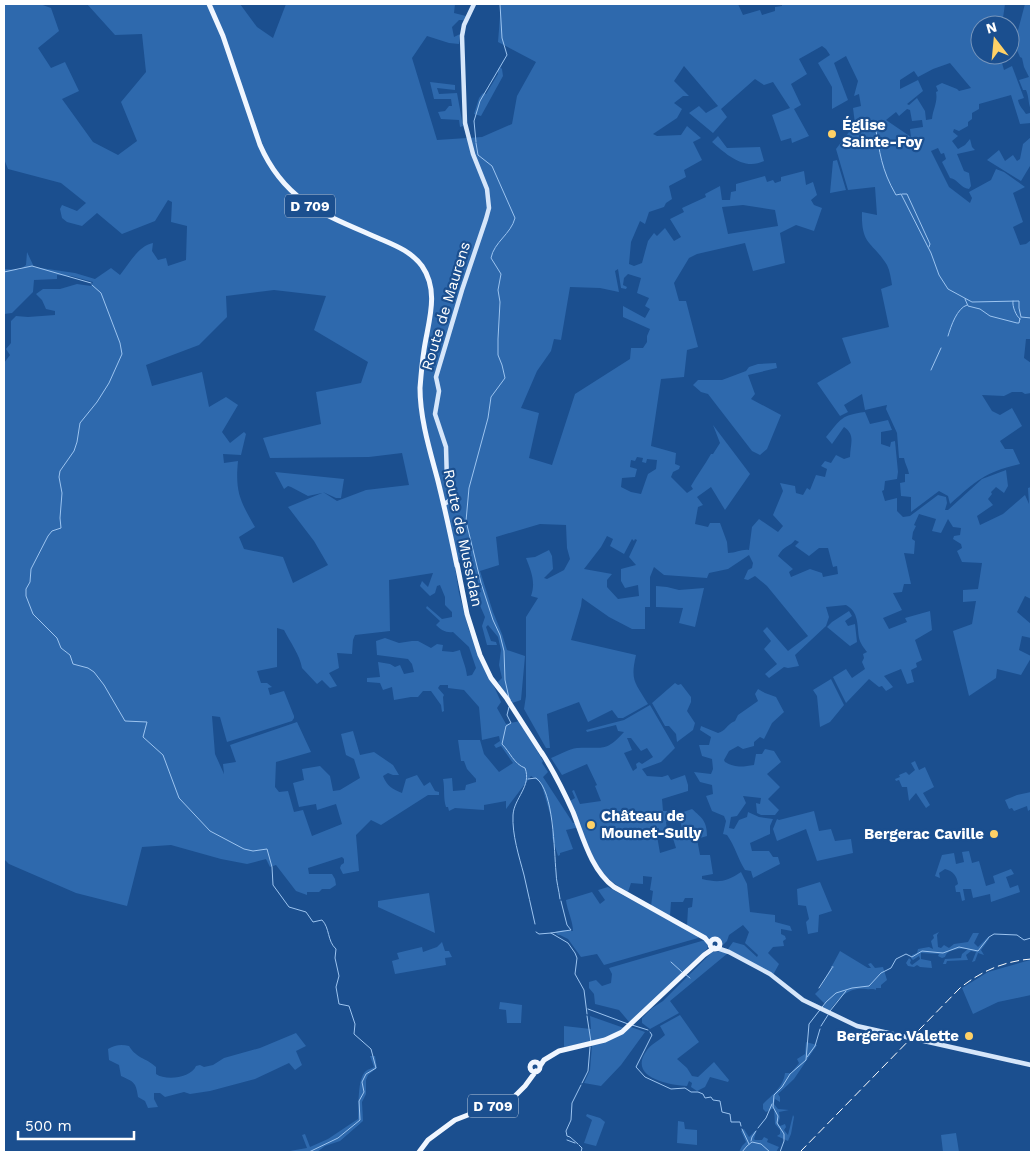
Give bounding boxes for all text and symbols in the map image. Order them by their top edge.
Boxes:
north arrow [970,15,1020,65]
text: N [984,18,999,37]
place label: Église Sainte-Foy [842,116,923,151]
marker: Église Sainte-Foy [826,128,838,140]
road number: D 709 [285,195,335,218]
street label: Route de Maurens [418,239,474,372]
street label: Route de Mussidan [440,468,486,608]
place label: Château de Mounet-Sully [601,807,702,842]
marker: Château de Mounet-Sully [585,819,597,831]
place label: Bergerac Caville [864,825,984,843]
marker: Bergerac Caville [988,828,1000,840]
place label: Bergerac Valette [837,1027,959,1045]
marker: Bergerac Valette [963,1030,975,1042]
road number: D 709 [468,1094,518,1118]
scale bar [18,1108,134,1140]
text: 500 m [25,1117,72,1135]

